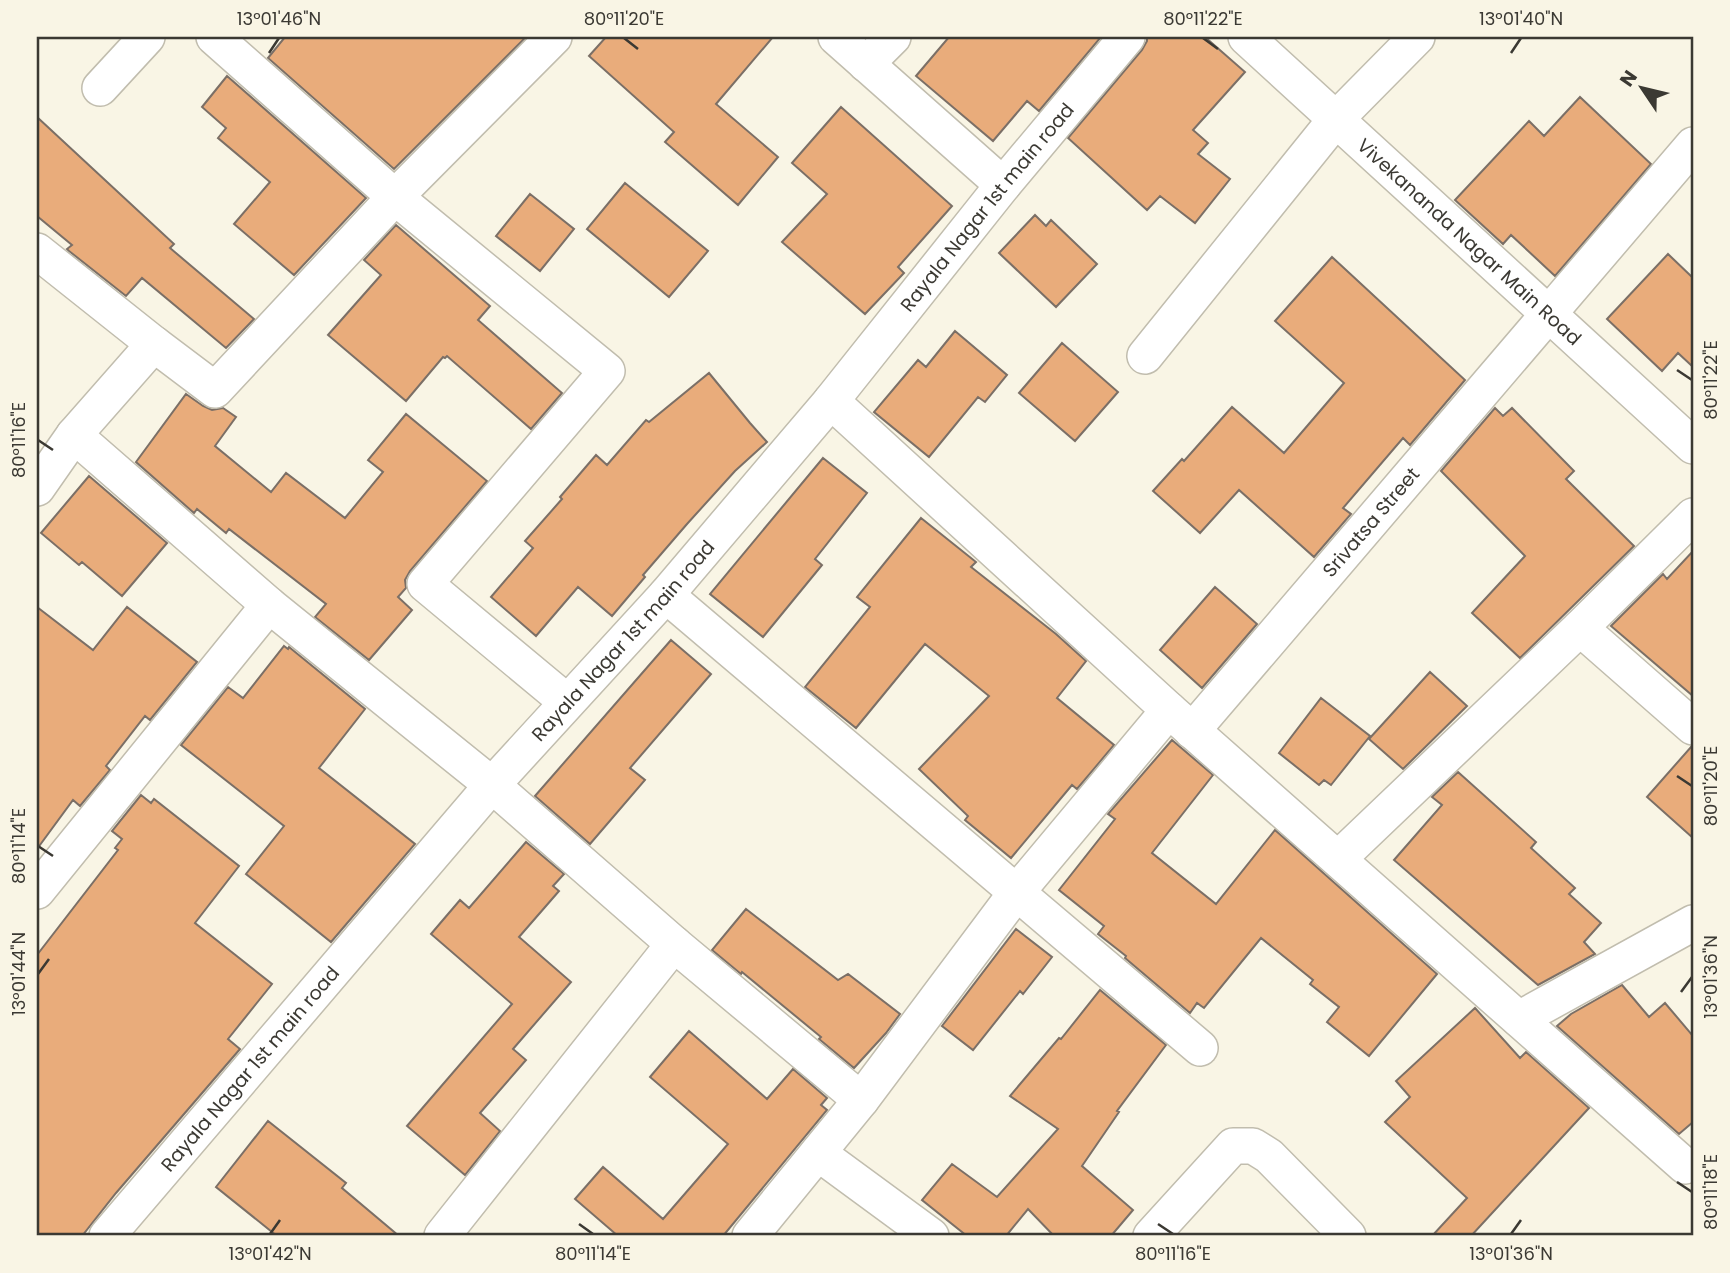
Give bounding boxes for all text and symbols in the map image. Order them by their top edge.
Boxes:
text: 13°01'46"N [237,6,321,31]
text: 80°11'20"E [584,6,664,31]
text: 80°11'22"E [1163,6,1243,31]
text: 13°01'40"N [1479,6,1563,31]
north arrow [1608,52,1678,122]
text: N [1613,65,1644,92]
street label: Rayala Nagar 1st main road [894,97,1080,317]
street label: Vivekananda Nagar Main Road [1351,132,1588,351]
text: 80°11'22"E [1698,340,1723,420]
text: 80°11'16"E [6,402,31,478]
street label: Srivatsa Street [1316,461,1425,583]
street label: Rayala Nagar 1st main road [525,534,721,747]
text: 80°11'20"E [1698,746,1723,826]
text: 80°11'14"E [6,808,31,884]
text: 13°01'44"N [6,932,31,1016]
text: 13°01'36"N [1698,935,1723,1019]
street label: Rayala Nagar 1st main road [154,960,345,1177]
text: 80°11'18"E [1698,1154,1723,1230]
text: 13°01'42"N [228,1241,312,1266]
text: 80°11'14"E [555,1241,631,1266]
text: 80°11'16"E [1135,1241,1211,1266]
text: 13°01'36"N [1469,1241,1553,1266]

